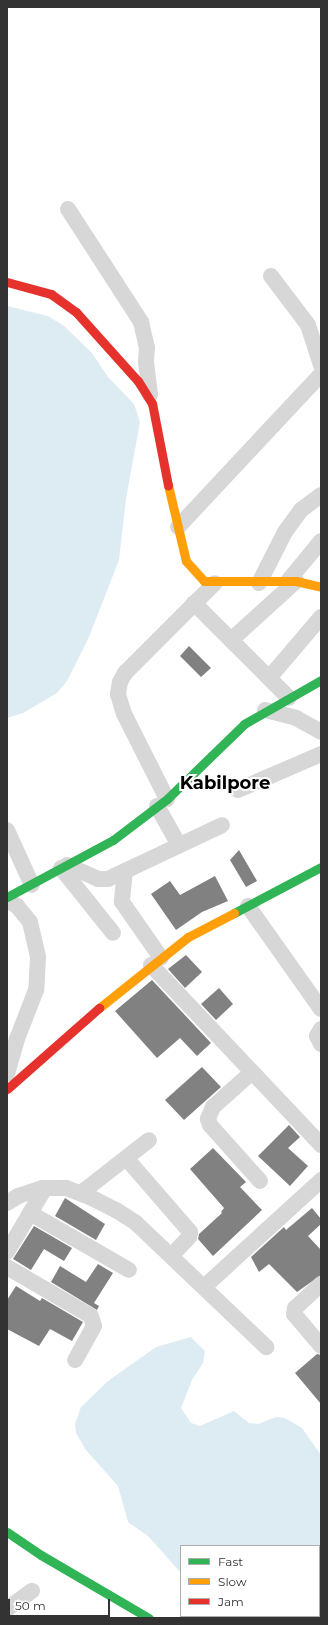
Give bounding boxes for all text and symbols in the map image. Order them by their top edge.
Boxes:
district label: Kabilpore [180,772,270,794]
legend [180,1545,320,1617]
text: Fast [218,1554,243,1569]
text: Slow [218,1574,247,1589]
scale bar [10,1591,112,1617]
text: Jam [218,1594,244,1609]
text: 50 m [15,1598,46,1613]

